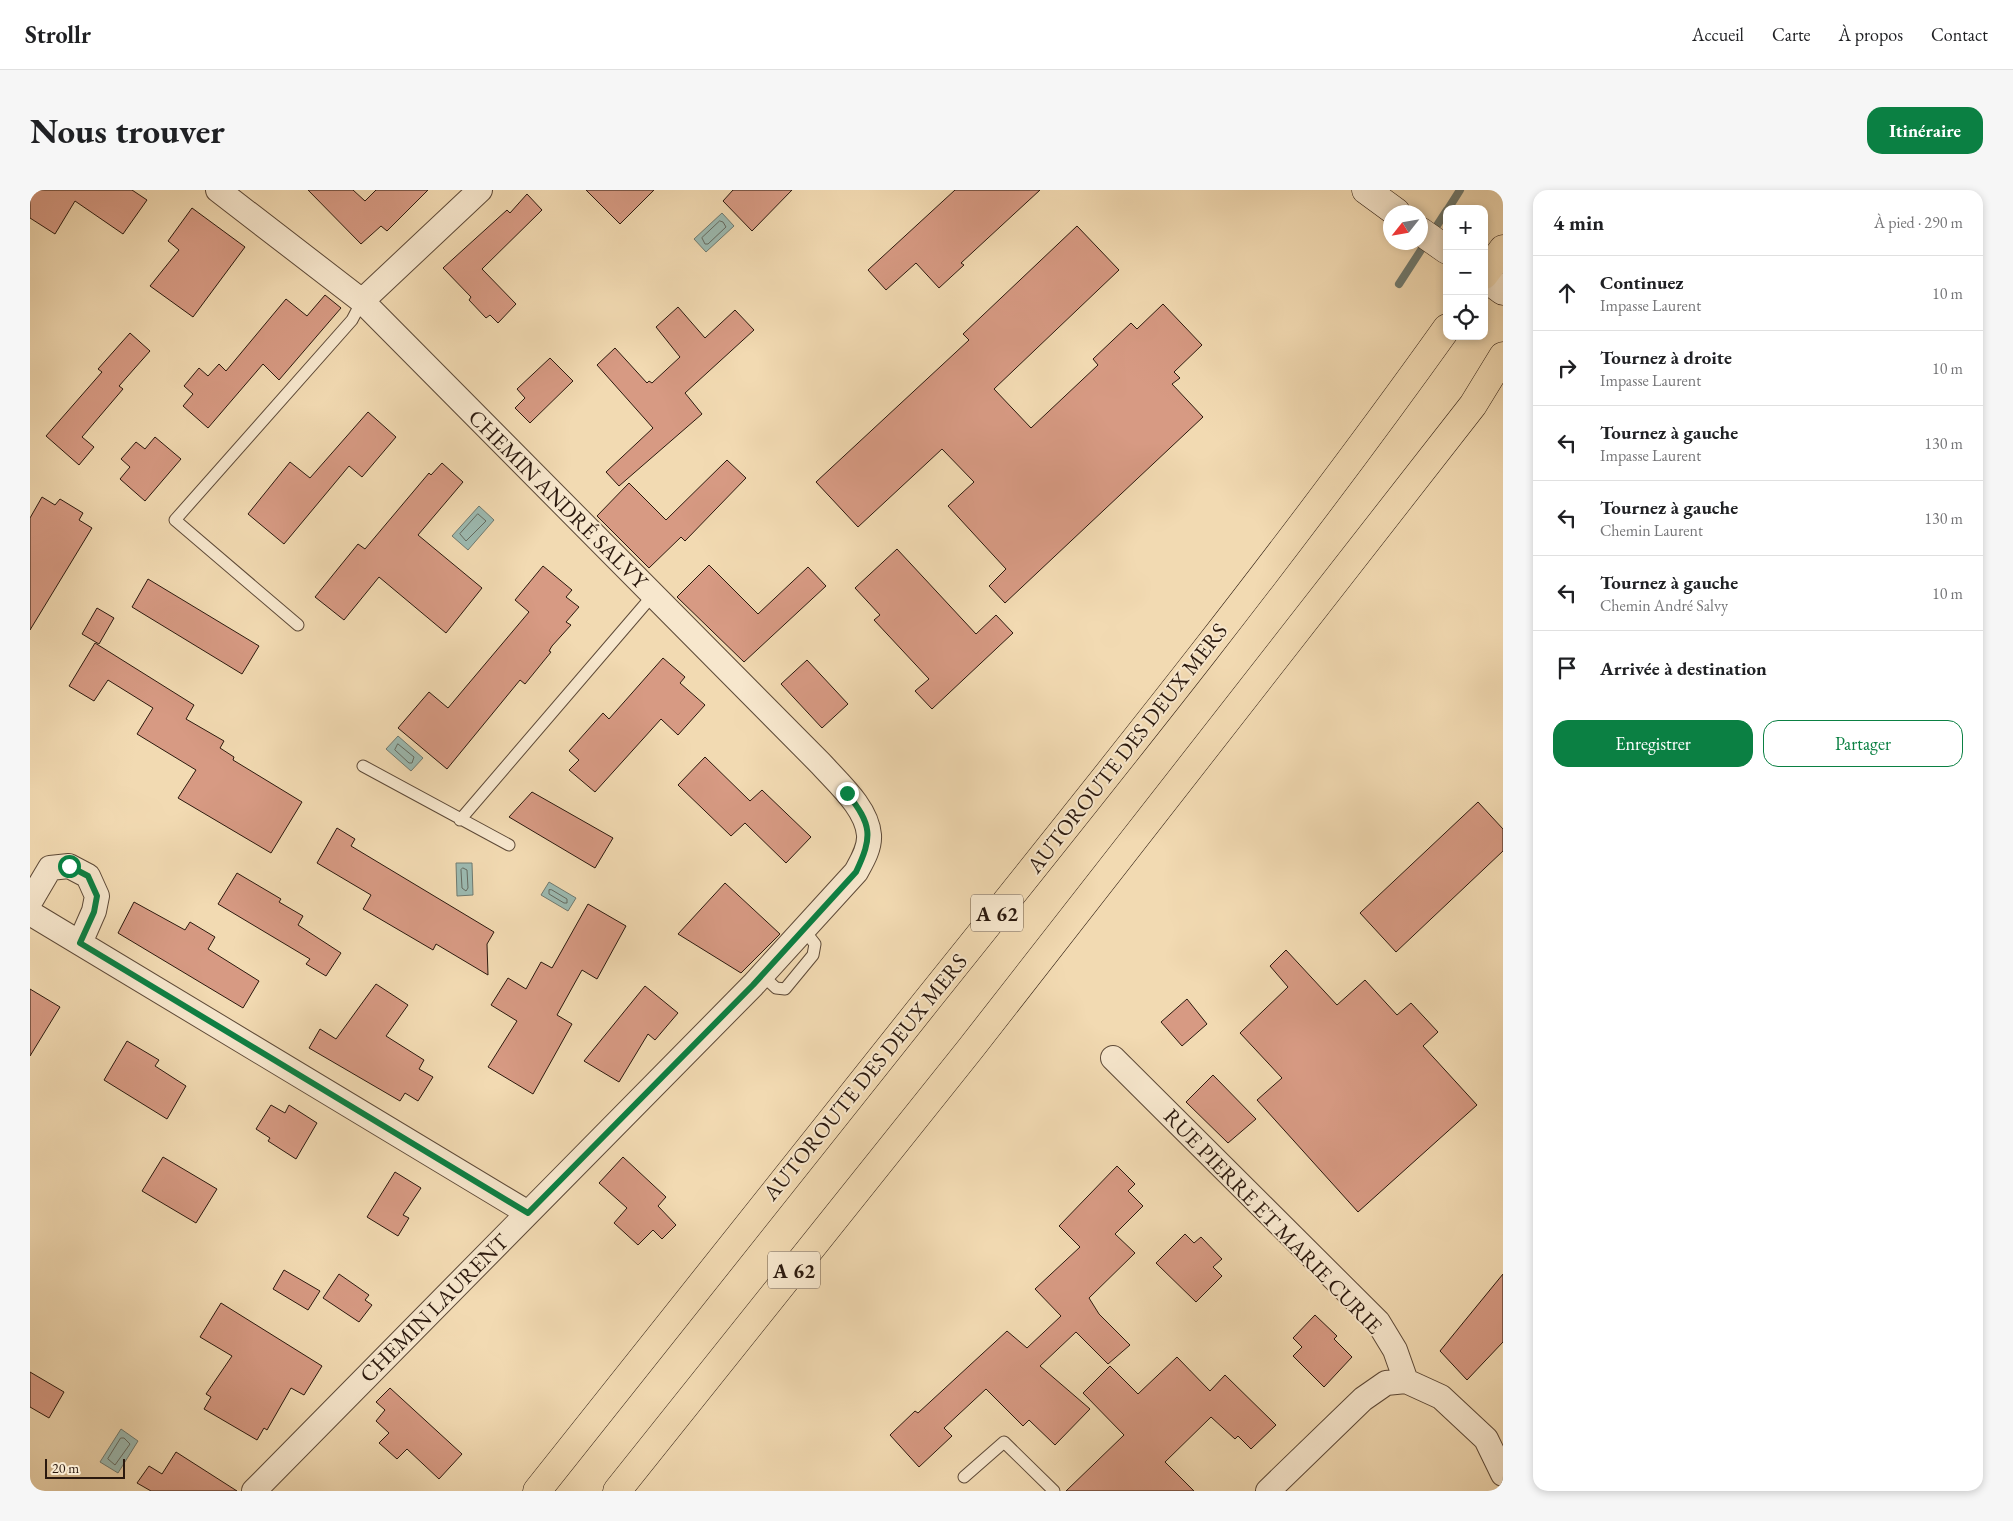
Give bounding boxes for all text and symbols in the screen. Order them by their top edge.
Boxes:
text: Strollr [25,19,91,50]
text: Accueil [1692,23,1744,46]
text: Carte [1772,23,1811,46]
text: À propos [1839,23,1903,46]
text: Contact [1931,23,1988,46]
button: Itinéraire [1867,107,1983,154]
text: Nous trouver [30,108,225,153]
north arrow [1383,205,1428,250]
map controls [1443,205,1488,340]
button: + [1443,205,1488,250]
text: 4 min [1553,209,1604,236]
text: À pied · 290 m [1874,212,1963,233]
button: − [1443,250,1488,295]
text: Continuez [1600,270,1684,295]
icon: ahead [1553,279,1581,307]
text: 10 m [1932,283,1963,304]
button: locate [1443,295,1488,340]
text: Impasse Laurent [1600,295,1701,316]
text: Tournez à droite [1600,345,1732,370]
icon: right [1553,354,1581,382]
text: 10 m [1932,358,1963,379]
text: Impasse Laurent [1600,370,1701,391]
street label: CHEMIN ANDRÉ SALVY [462,403,655,596]
text: Tournez à gauche [1600,420,1738,445]
icon: left [1553,429,1581,457]
text: 130 m [1924,433,1963,454]
text: Impasse Laurent [1600,445,1701,466]
text: Tournez à gauche [1600,495,1738,520]
icon: left [1553,504,1581,532]
text: 130 m [1924,508,1963,529]
text: Chemin Laurent [1600,520,1703,541]
text: Tournez à gauche [1600,570,1738,595]
icon: left [1553,579,1581,607]
text: 10 m [1932,583,1963,604]
text: Chemin André Salvy [1600,595,1728,616]
street label: AUTOROUTE DES DEUX MERS [1020,617,1234,880]
icon: arrive [1553,654,1581,682]
text: Arrivée à destination [1600,656,1767,681]
button: Enregistrer [1553,720,1753,767]
button: Partager [1763,720,1963,767]
route end [836,782,859,805]
route start [58,855,81,878]
road number: A 62 [971,894,1023,931]
street label: AUTOROUTE DES DEUX MERS [756,948,974,1207]
street label: RUE PIERRE ET MARIE CURIE [1157,1102,1389,1340]
street label: CHEMIN LAURENT [353,1227,515,1389]
road number: A 62 [768,1252,820,1288]
scale bar [45,1456,125,1479]
text: 20 m [52,1459,79,1477]

